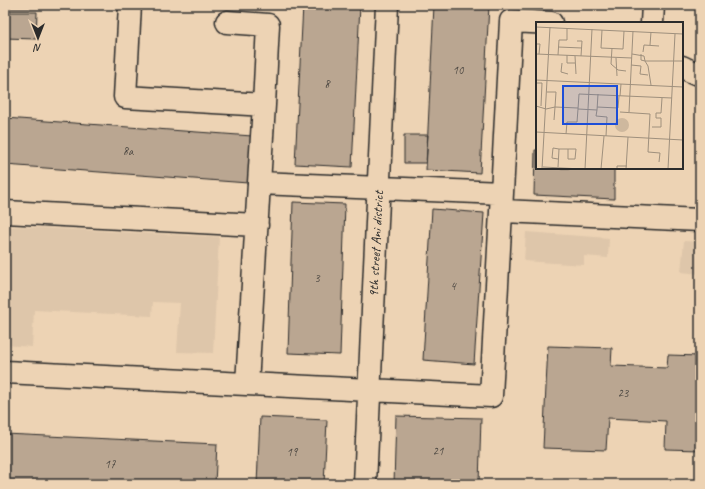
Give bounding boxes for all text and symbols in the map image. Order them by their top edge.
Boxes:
north arrow [18,18,58,58]
inset map [536,22,683,169]
text: N [32,41,41,55]
house number: 10 [453,62,465,78]
house number: 8 [324,76,331,92]
house number: 8a [123,143,134,159]
street label: 9th street Ani district [365,189,387,298]
house number: 3 [314,270,321,286]
house number: 4 [450,278,457,294]
house number: 23 [618,385,630,401]
house number: 21 [433,443,444,459]
house number: 19 [287,444,299,460]
house number: 17 [105,456,116,472]

